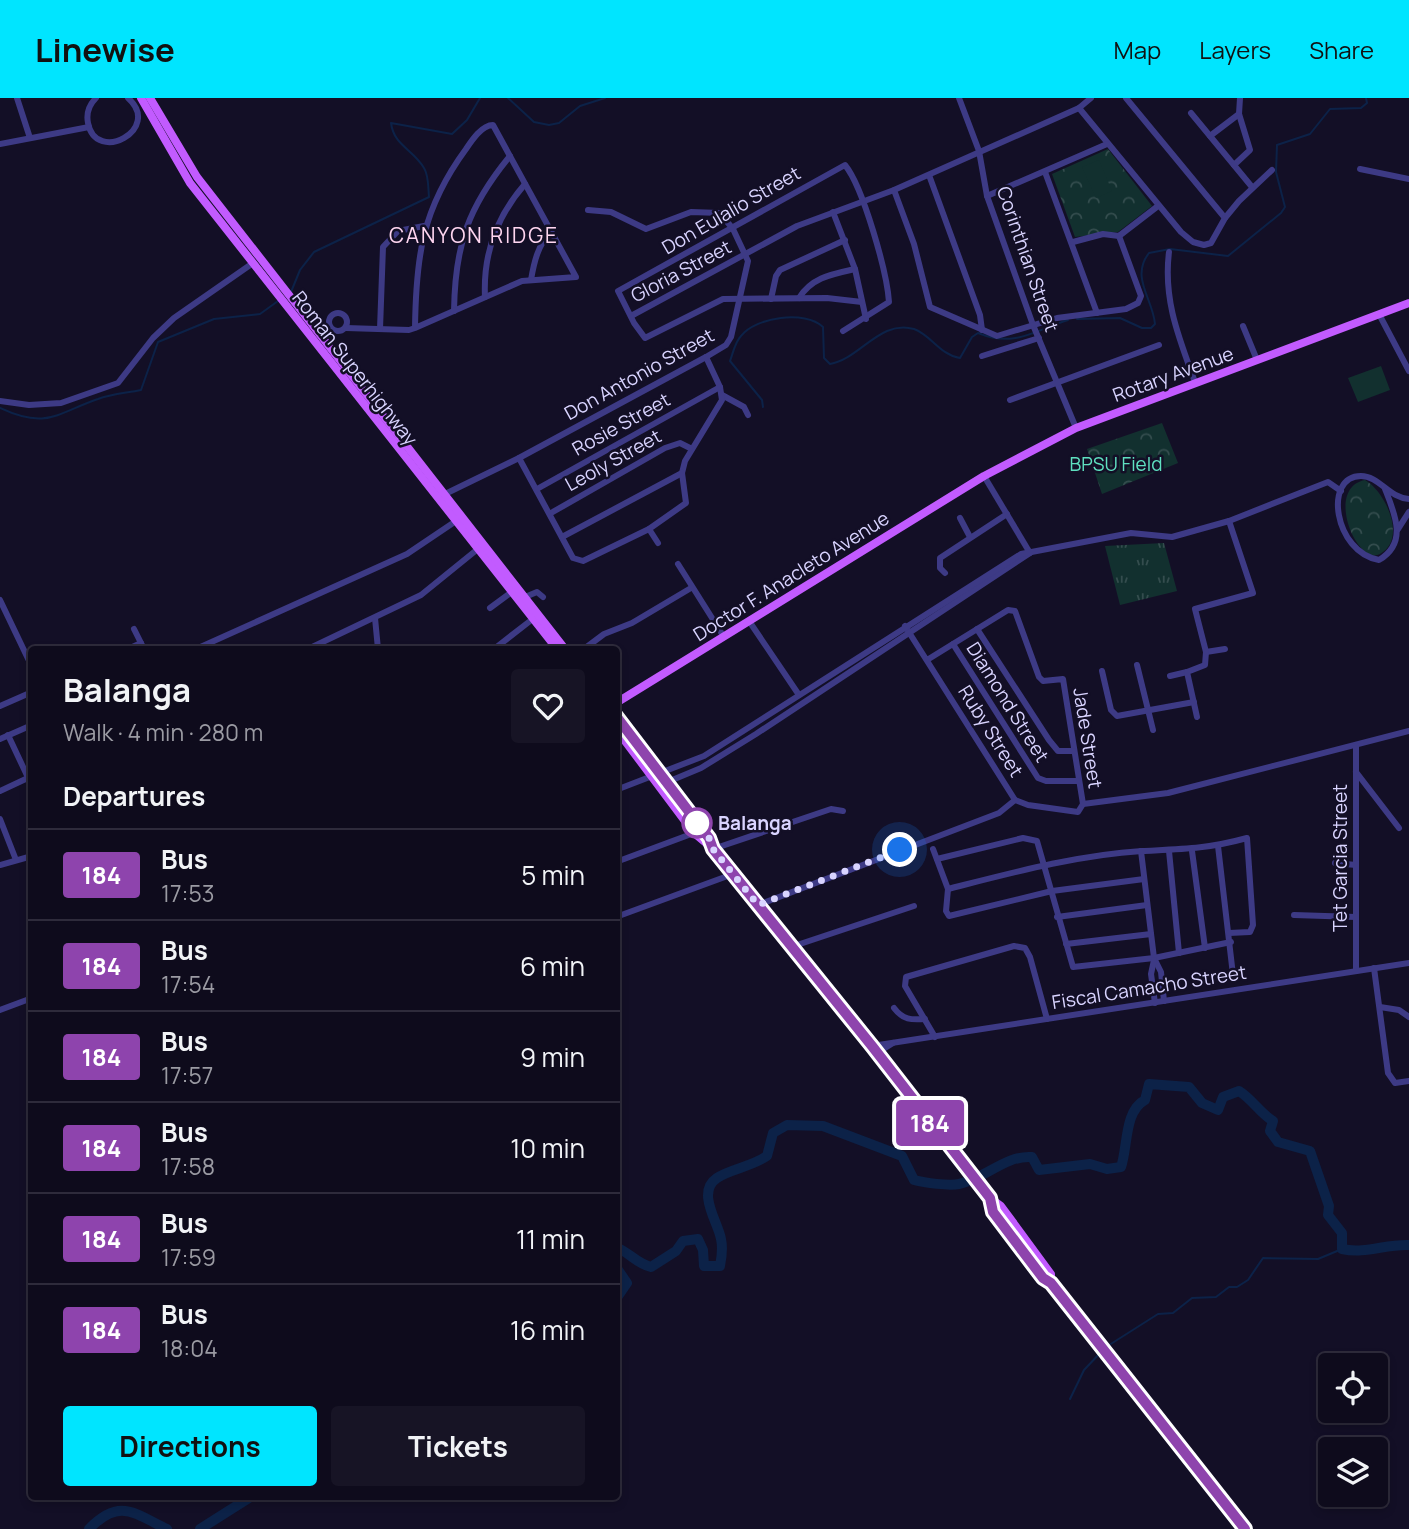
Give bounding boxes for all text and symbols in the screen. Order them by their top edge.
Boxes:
text: Linewise [35,27,175,72]
text: Map [1114,33,1161,66]
text: Layers [1199,33,1271,66]
text: Share [1309,33,1374,66]
street label: Don Eulalio Street [657,160,805,260]
street label: Corinthian Street [991,183,1065,335]
district label: CANYON RIDGE [389,221,559,249]
street label: Gloria Street [626,234,736,308]
street label: Roman Superhighway [286,285,424,451]
street label: Don Antonio Street [559,322,719,426]
street label: Rotary Avenue [1109,340,1237,408]
street label: Rosie Street [567,386,675,462]
street label: Leoly Street [560,423,666,497]
park label: BPSU Field [1070,451,1162,477]
street label: Doctor F. Anacleto Avenue [688,505,894,647]
street label: Diamond Street [961,637,1055,767]
text: Balanga [63,667,191,712]
button: heart [511,669,585,743]
street label: Ruby Street [953,680,1029,782]
street label: Jade Street [1067,686,1109,790]
text: Walk · 4 min · 280 m [63,716,263,748]
text: Departures [63,778,205,814]
street label: Tet Garcia Street [1327,784,1353,932]
marker: Balanga [682,808,712,838]
place label: Balanga [718,810,792,836]
your location [882,832,917,867]
text: Bus [161,841,208,877]
text: 5 min [521,857,585,893]
text: 184 [82,858,121,891]
text: 17:53 [161,877,214,909]
text: Bus [161,932,208,968]
text: 6 min [520,948,585,984]
text: 184 [82,949,121,982]
street label: Fiscal Camacho Street [1050,959,1248,1015]
text: 17:54 [161,968,215,1000]
text: Bus [161,1023,208,1059]
text: 9 min [520,1039,585,1075]
text: 184 [82,1040,121,1073]
text: 17:57 [161,1059,213,1091]
line badge: 184 [890,1100,970,1146]
text: 184 [910,1106,950,1139]
text: Bus [161,1114,208,1150]
text: 10 min [510,1130,585,1166]
text: 184 [82,1131,121,1164]
text: 17:58 [161,1150,215,1182]
text: Bus [161,1205,208,1241]
text: 11 min [516,1221,585,1257]
text: 184 [82,1222,121,1255]
text: 17:59 [161,1241,216,1273]
text: Bus [161,1296,208,1332]
text: 16 min [510,1312,585,1348]
text: 184 [82,1313,121,1346]
text: 18:04 [161,1332,218,1364]
map controls [1318,1353,1388,1507]
button: locate [1318,1353,1388,1423]
button: Directions [63,1406,317,1486]
button: Tickets [331,1406,585,1486]
button: layers [1318,1437,1388,1507]

